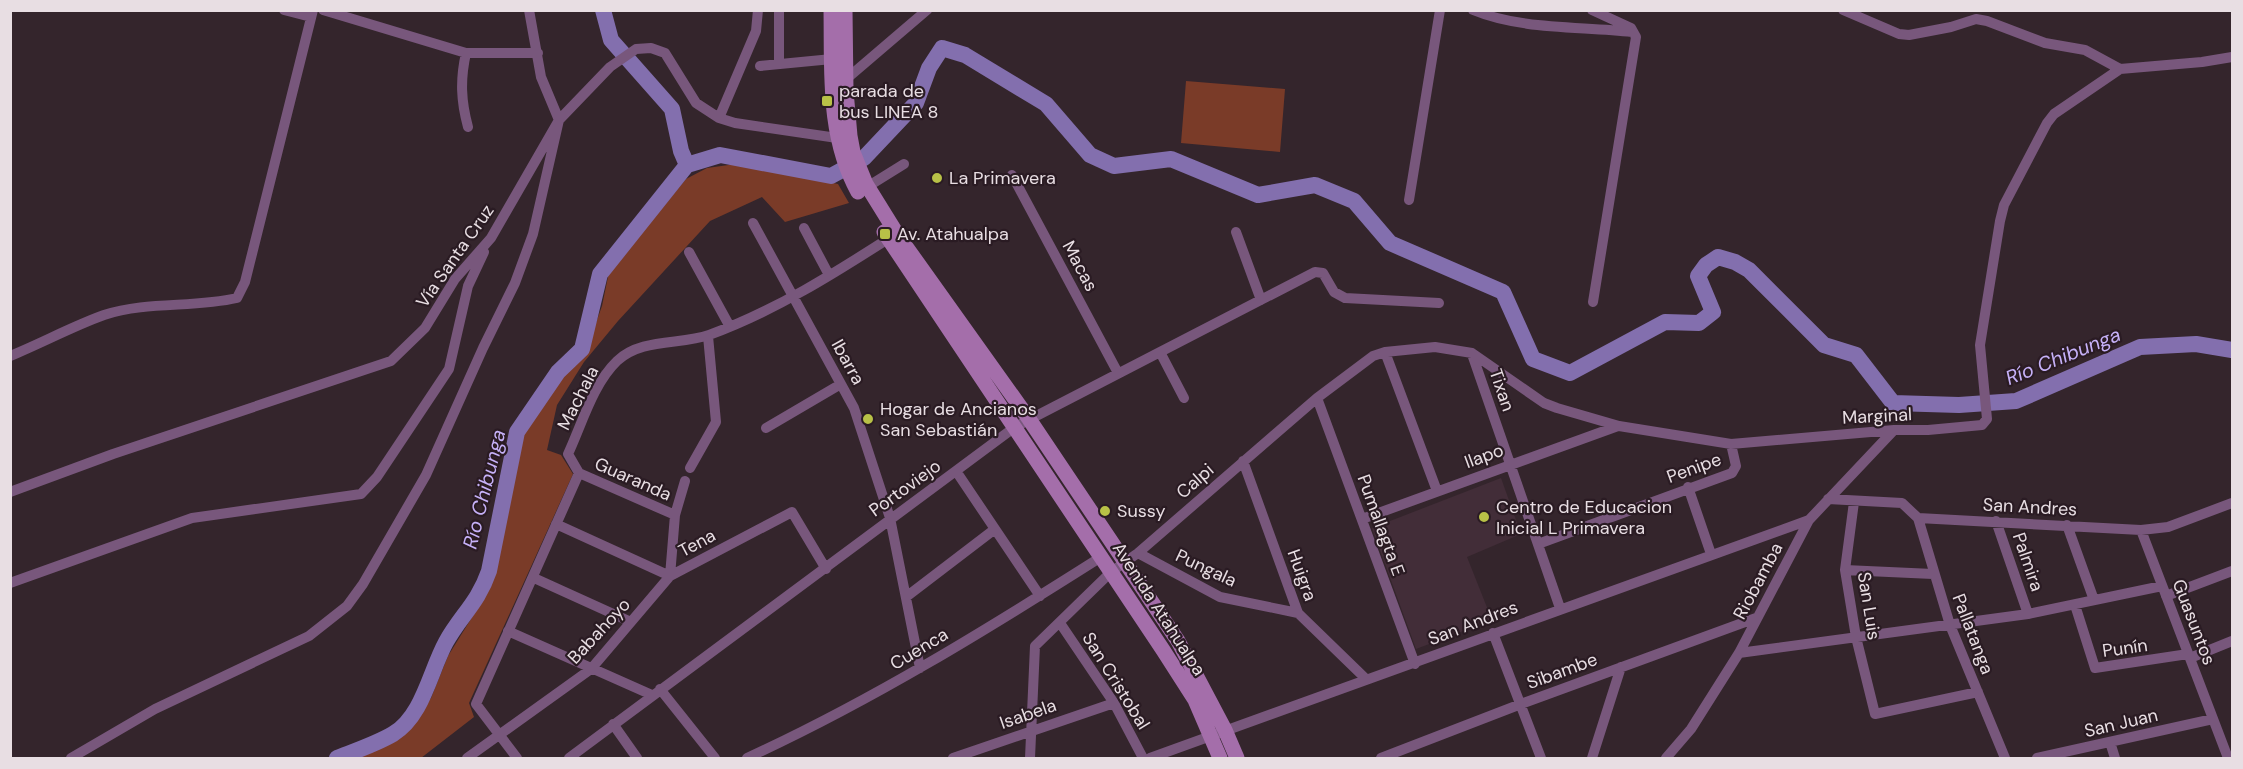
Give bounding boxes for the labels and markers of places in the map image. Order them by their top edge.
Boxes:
place label: parada de bus LINEA 8 [839,79,938,124]
marker: parada de bus LINEA 8 [820,94,834,108]
place label: La Primavera [949,166,1056,190]
marker: La Primavera [930,171,944,185]
place label: Av. Atahualpa [897,222,1009,246]
marker: Av. Atahualpa [878,227,892,241]
place label: Hogar de Ancianos San Sebastián [880,397,1037,442]
marker: Hogar de Ancianos San Sebastián [861,412,875,426]
place label: Centro de Educacion Inicial L Primavera [1496,495,1672,540]
place label: Sussy [1117,499,1165,523]
marker: Sussy [1098,504,1112,518]
marker: Centro de Educacion Inicial L Primavera [1477,510,1491,524]

